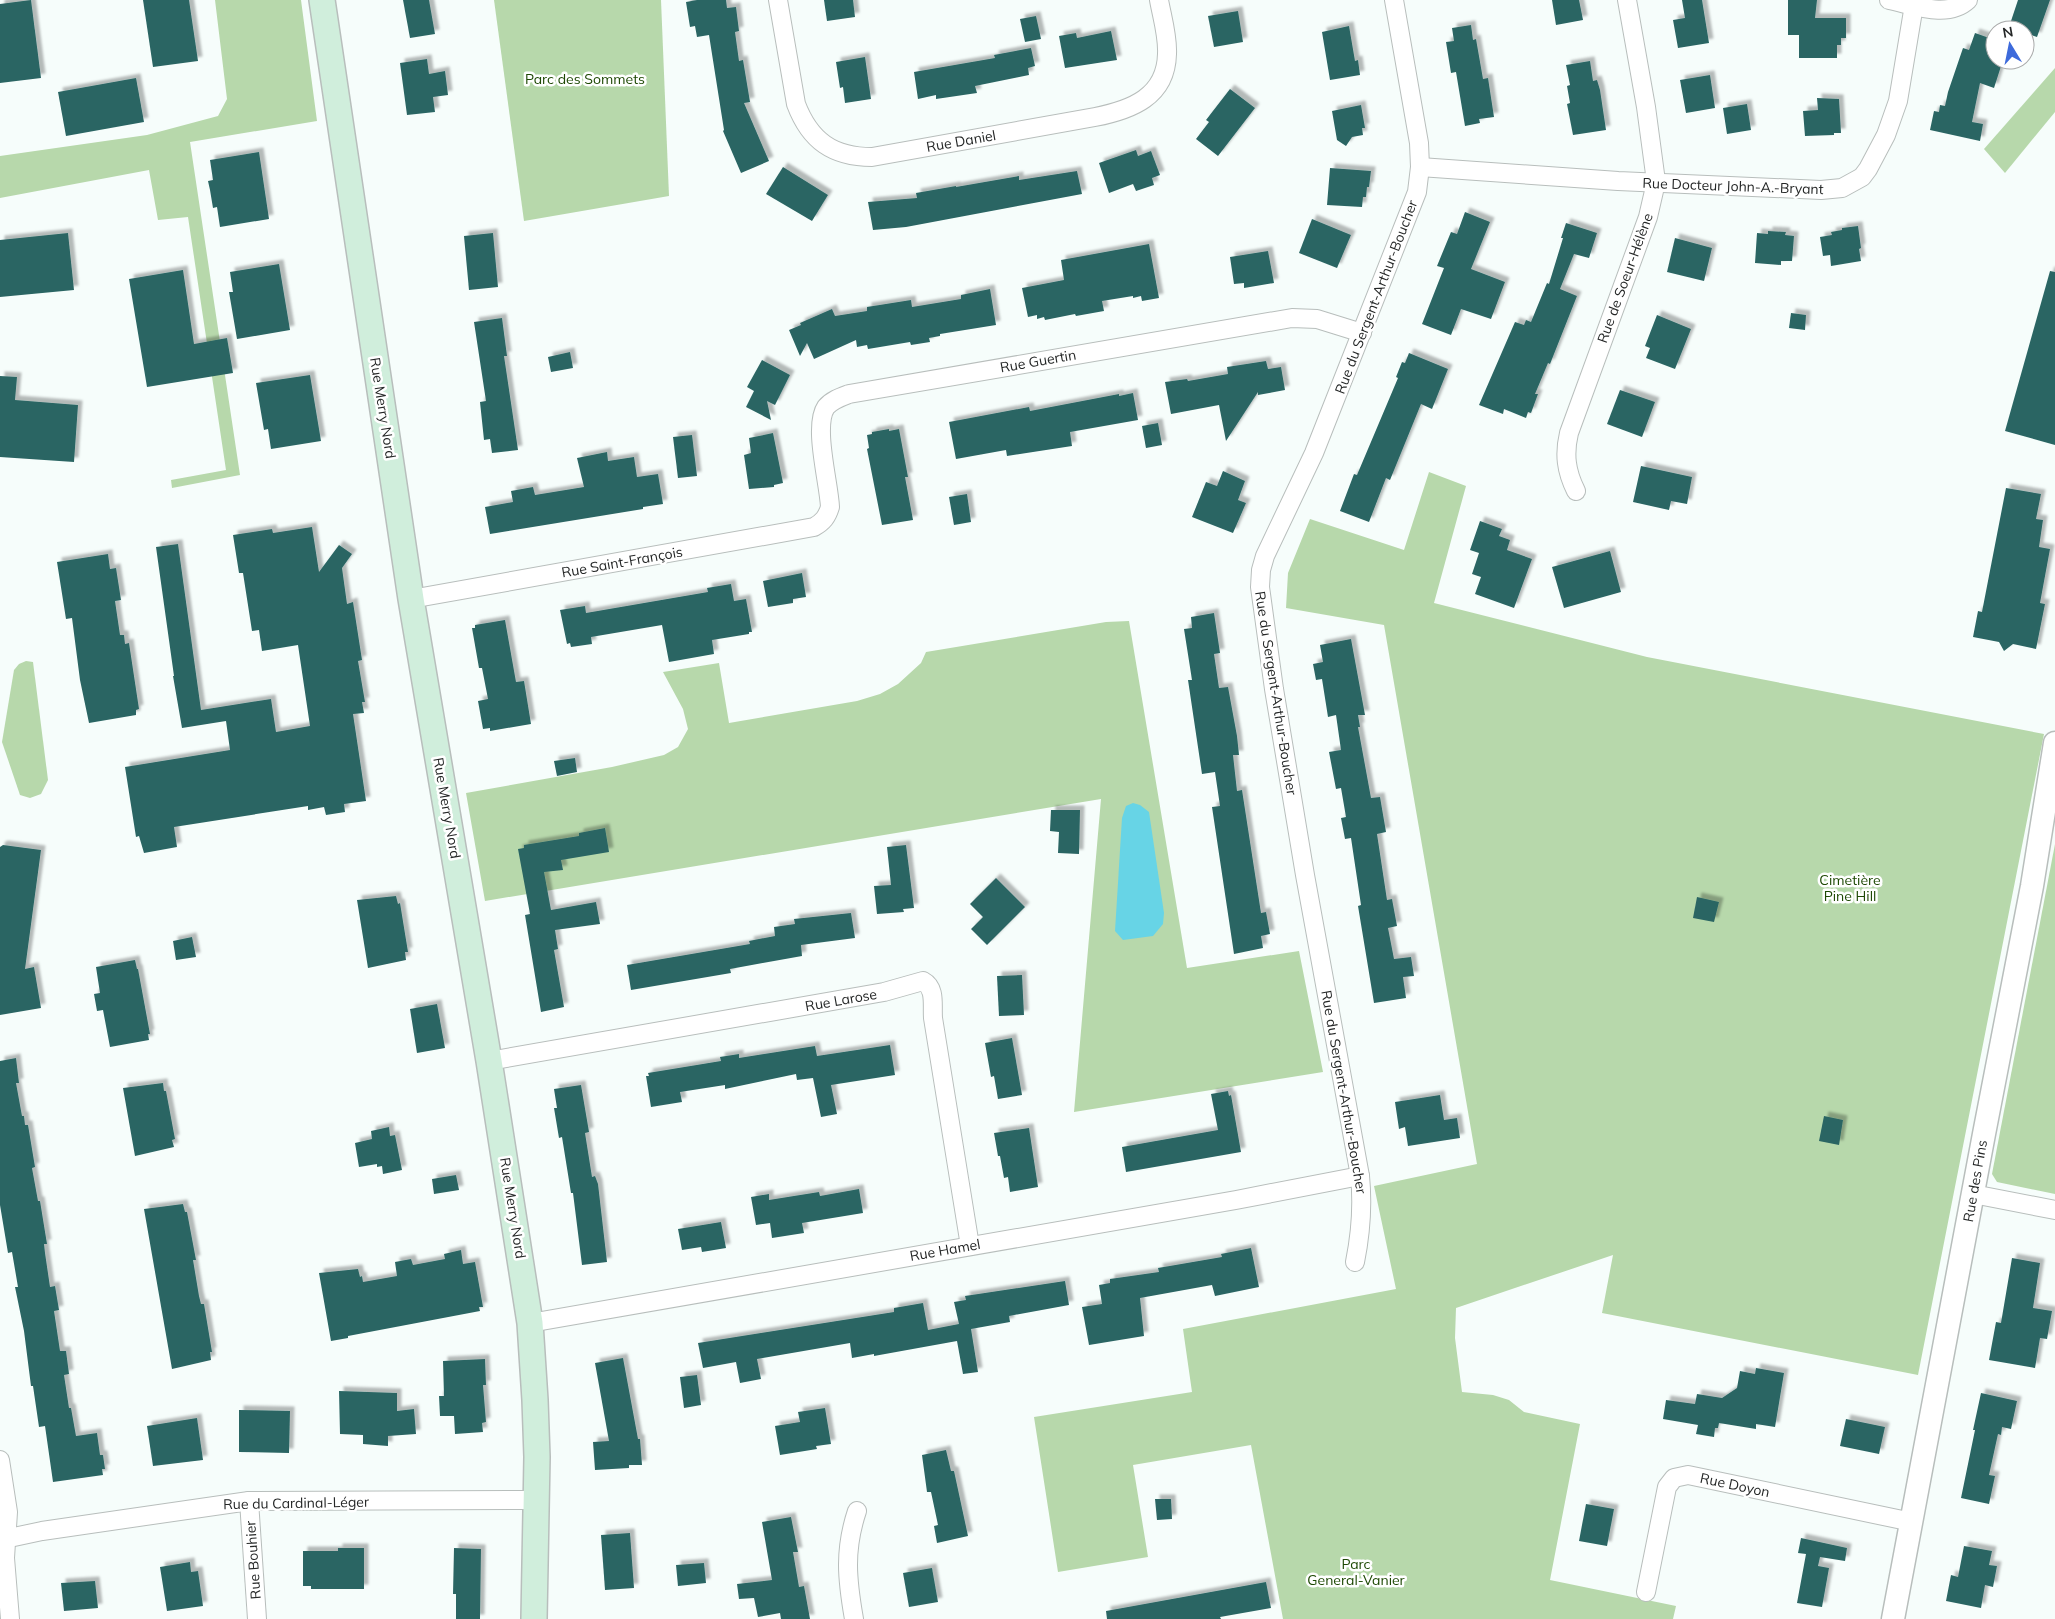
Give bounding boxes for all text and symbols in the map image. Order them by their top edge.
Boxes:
north arrow [1985,20,2035,70]
text: N [2001,22,2015,42]
park label: Parc des Sommets [525,70,645,88]
street label: Rue Daniel [925,126,997,156]
street label: Rue Docteur John-A.-Bryant [1642,174,1824,198]
street label: Rue du Sergent-Arthur-Boucher [1331,197,1422,397]
street label: Rue de Soeur-Hélène [1593,211,1657,345]
street label: Rue Guertin [999,345,1077,377]
street label: Rue Merry Nord [366,356,400,460]
street label: Rue Saint-François [560,542,684,582]
street label: Rue du Sergent-Arthur-Boucher [1251,590,1301,797]
street label: Rue Merry Nord [429,756,465,860]
park label: Cimetière Pine Hill [1819,871,1881,905]
street label: Rue Larose [804,985,878,1015]
street label: Rue du Sergent-Arthur-Boucher [1317,989,1371,1196]
street label: Rue des Pins [1959,1138,1991,1224]
street label: Rue Merry Nord [496,1156,530,1260]
street label: Rue Hamel [908,1235,982,1265]
street label: Rue Doyon [1698,1469,1772,1501]
street label: Rue du Cardinal-Léger [223,1493,370,1513]
street label: Rue Bouhier [241,1519,265,1600]
park label: Parc General-Vanier [1307,1555,1406,1589]

